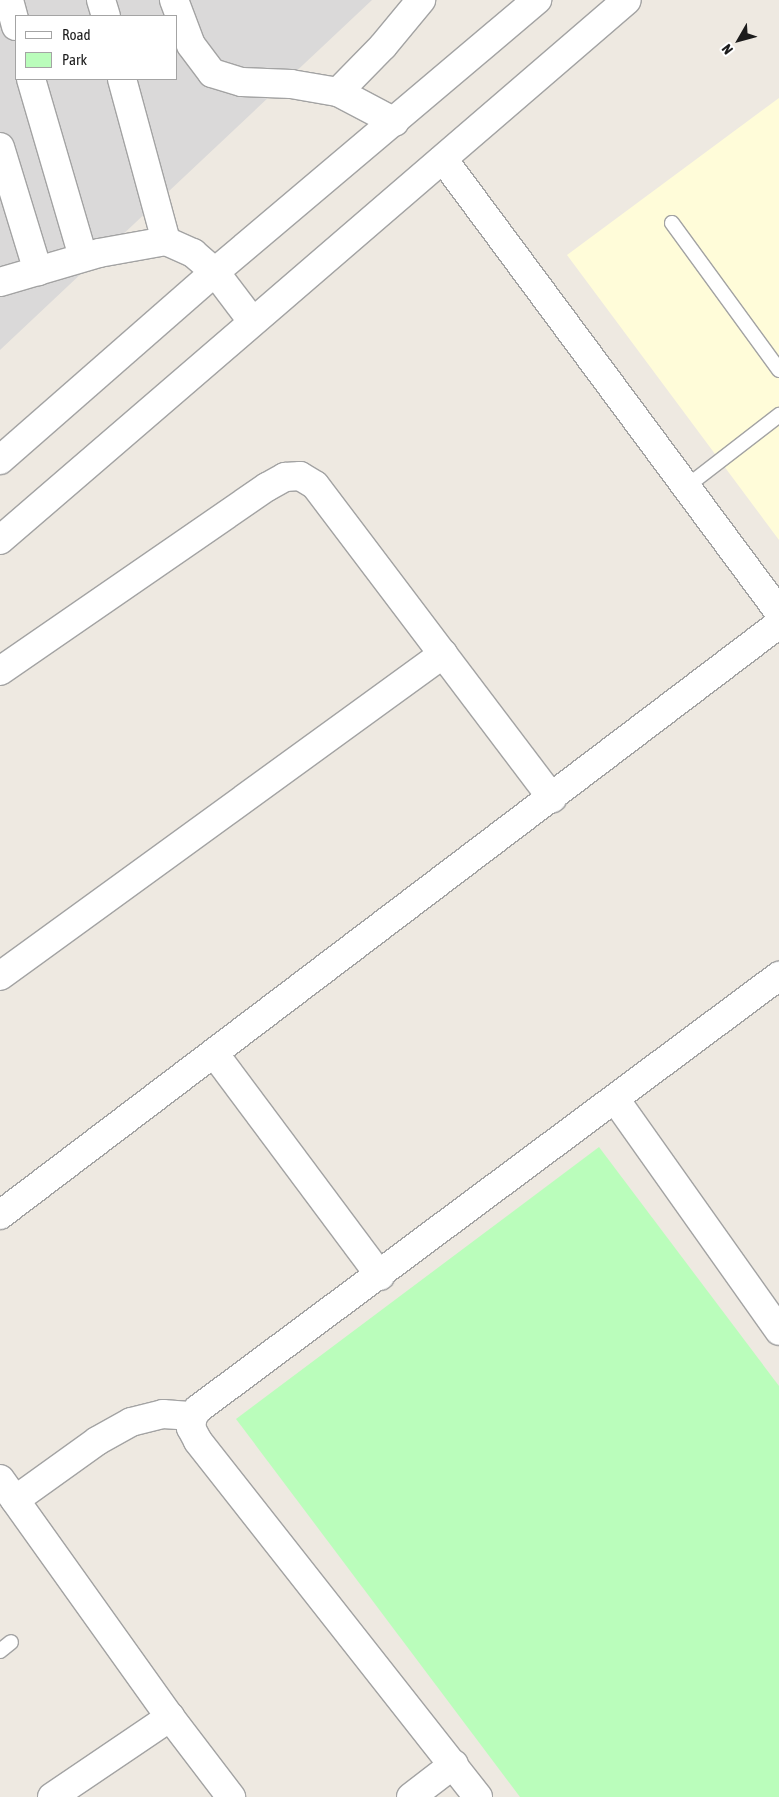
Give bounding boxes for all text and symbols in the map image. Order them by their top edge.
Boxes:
legend [15,15,178,80]
north arrow [714,15,764,65]
text: Road [62,26,91,43]
text: N [718,41,736,57]
text: Park [62,51,87,68]

